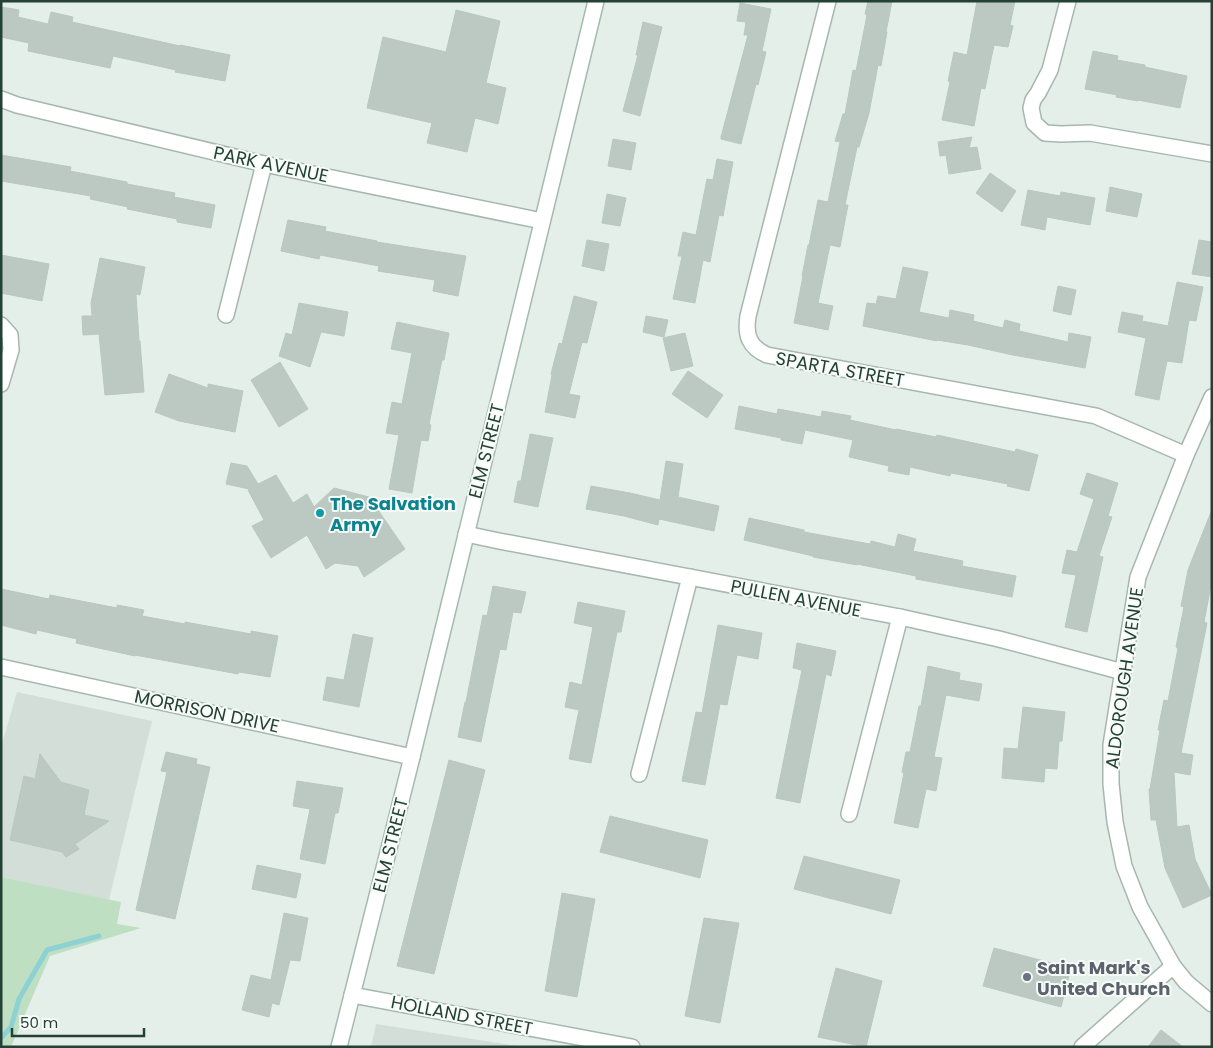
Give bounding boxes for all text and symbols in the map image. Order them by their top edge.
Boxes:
street label: PARK AVENUE [211,140,331,188]
street label: SPARTA STREET [774,345,907,393]
street label: ELM STREET [462,401,510,501]
place label: The Salvation Army [330,491,456,537]
marker: The Salvation Army [314,507,326,519]
street label: PULLEN AVENUE [729,573,863,623]
street label: ALDOROUGH AVENUE [1099,586,1149,770]
street label: MORRISON DRIVE [132,683,282,739]
street label: ELM STREET [366,795,414,895]
place label: Saint Mark's United Church [1037,955,1170,1001]
marker: Saint Mark's United Church [1021,971,1033,983]
street label: HOLLAND STREET [389,989,535,1041]
scale bar [12,1006,145,1038]
text: 50 m [20,1012,58,1033]

